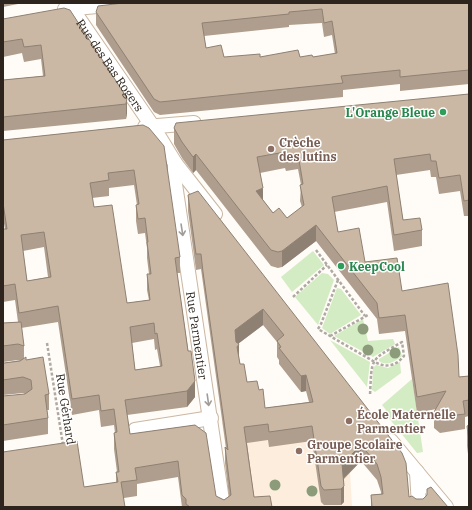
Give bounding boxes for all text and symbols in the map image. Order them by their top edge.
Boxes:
street label: Rue des Bas Rogers [73,16,148,114]
place label: L'Orange Bleue [345,105,435,120]
marker: L'Orange Bleue [438,107,448,117]
place label: Crèche des lutins [279,135,337,164]
marker: Crèche des lutins [266,144,276,154]
one-way arrow [178,223,186,236]
place label: KeepCool [349,259,405,274]
marker: KeepCool [336,261,346,271]
street label: Rue Parmentier [184,290,212,381]
street label: Rue Gérhard [53,372,79,446]
one-way arrow [204,393,212,406]
place label: École Maternelle Parmentier [357,406,456,436]
marker: École Maternelle Parmentier [344,416,354,426]
place label: Groupe Scolaire Parmentier [307,437,403,466]
marker: Groupe Scolaire Parmentier [294,446,304,456]

